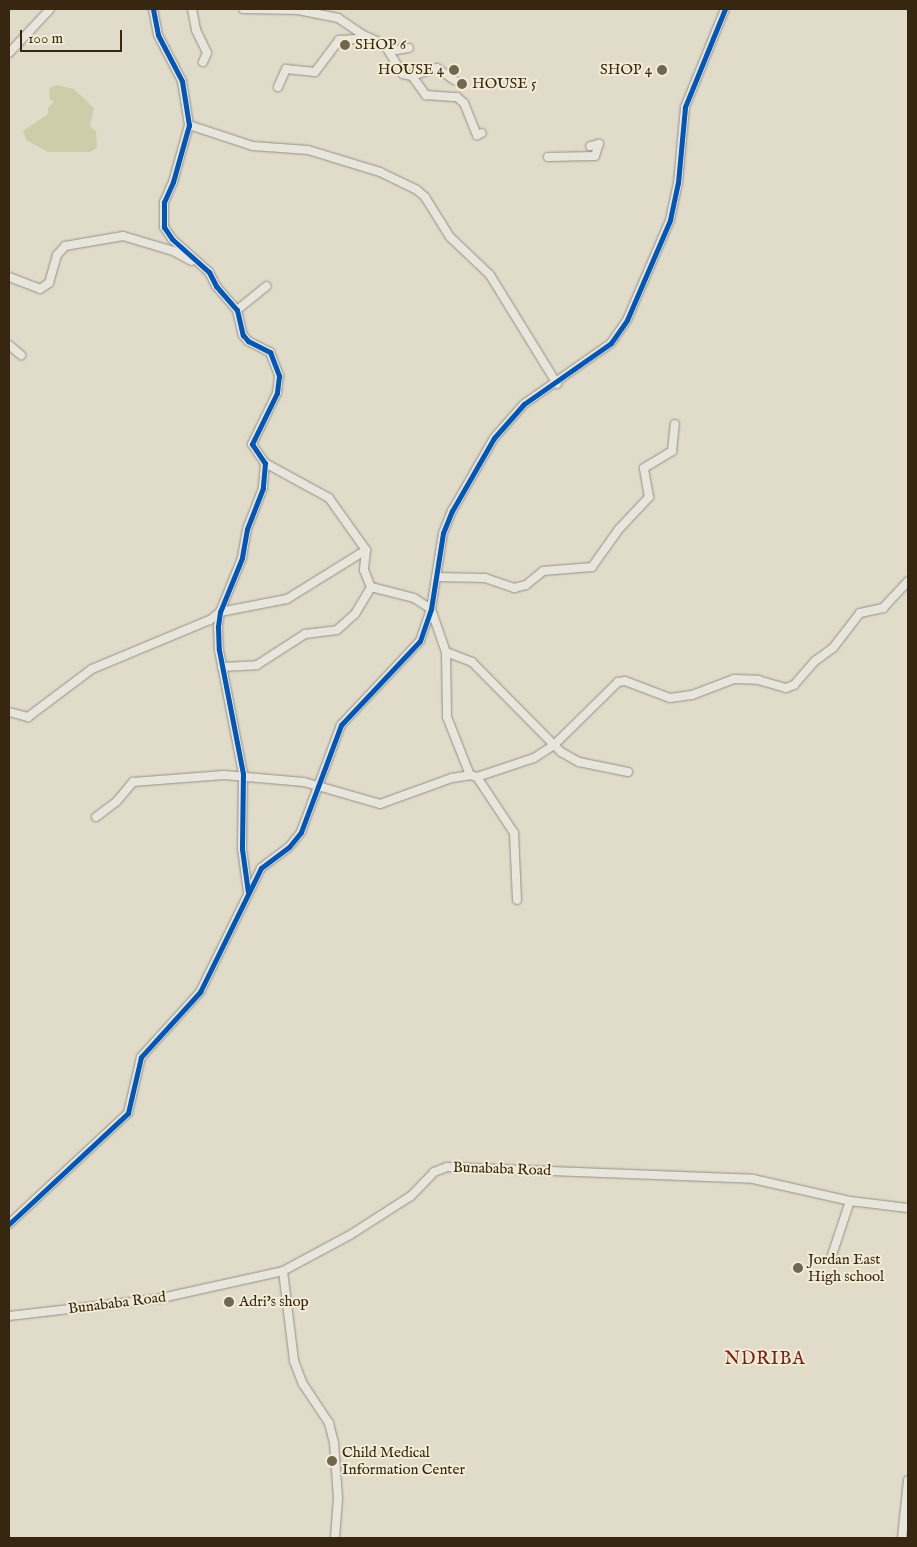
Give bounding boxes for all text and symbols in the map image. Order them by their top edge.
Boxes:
scale bar [22,20,125,52]
text: 100 m [28,29,63,48]
place label: SHOP 6 [355,36,406,54]
marker: SHOP 6 [339,39,351,51]
place label: HOUSE 4 [378,61,444,79]
place label: SHOP 4 [600,61,652,79]
marker: HOUSE 4 [448,64,460,76]
marker: SHOP 4 [656,64,668,76]
place label: HOUSE 5 [472,75,536,93]
marker: HOUSE 5 [456,78,468,90]
street label: Bunababa Road [453,1158,551,1180]
place label: Jordan East High school [808,1250,884,1285]
marker: Jordan East High school [792,1262,804,1274]
street label: Bunababa Road [67,1288,167,1318]
place label: Adri's shop [239,1293,309,1311]
marker: Adri's shop [223,1296,235,1308]
district label: NDRIBA [724,1349,806,1371]
place label: Child Medical Information Center [342,1443,465,1478]
marker: Child Medical Information Center [326,1455,338,1467]

